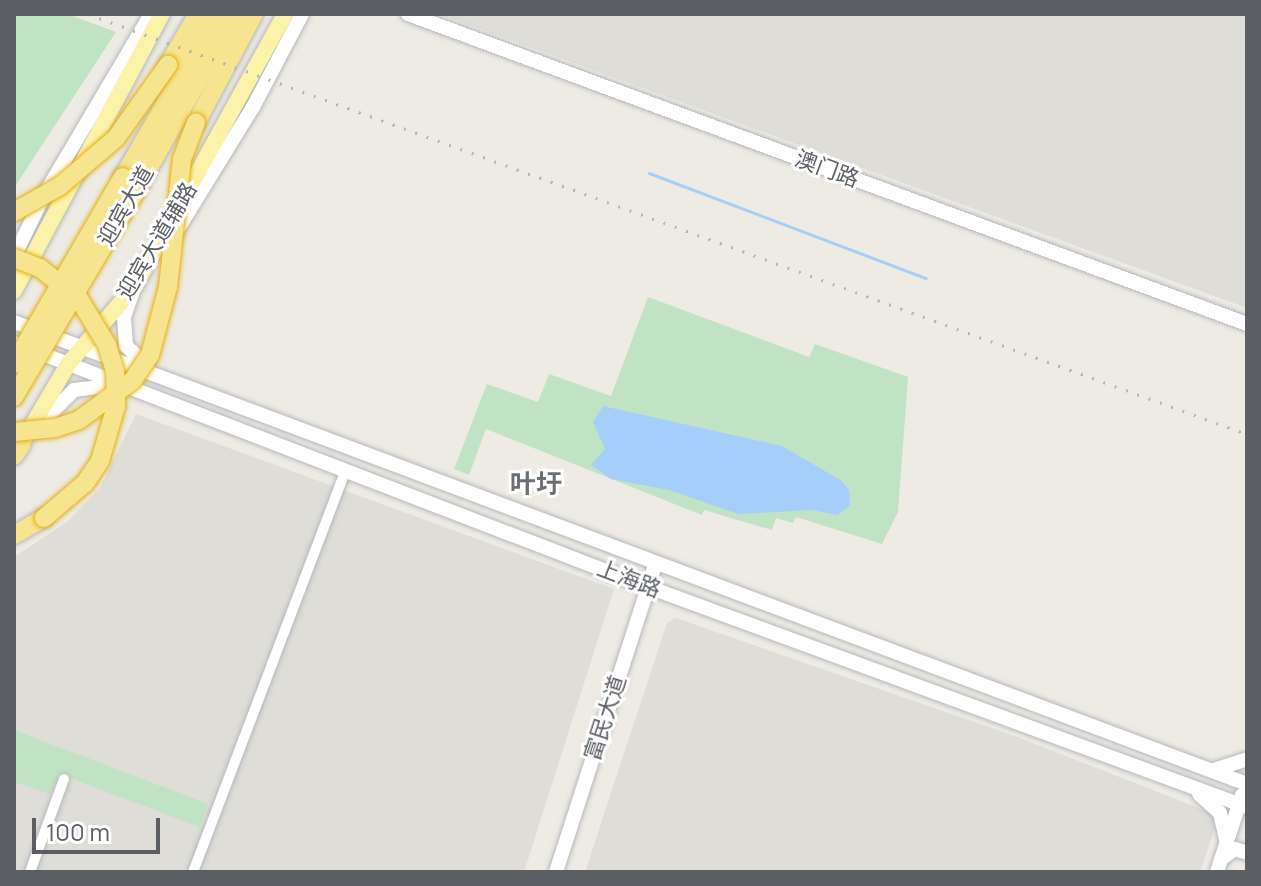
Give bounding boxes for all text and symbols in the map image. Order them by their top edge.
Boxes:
street label: 澳门路 [791,145,863,193]
street label: 迎宾大道 [93,161,159,251]
street label: 迎宾大道辅路 [112,178,202,304]
district label: 叶圩 [510,468,562,500]
street label: 上海路 [593,555,665,603]
street label: 富民大道 [579,672,631,764]
scale bar [36,802,164,852]
text: 100 m [46,815,110,848]

